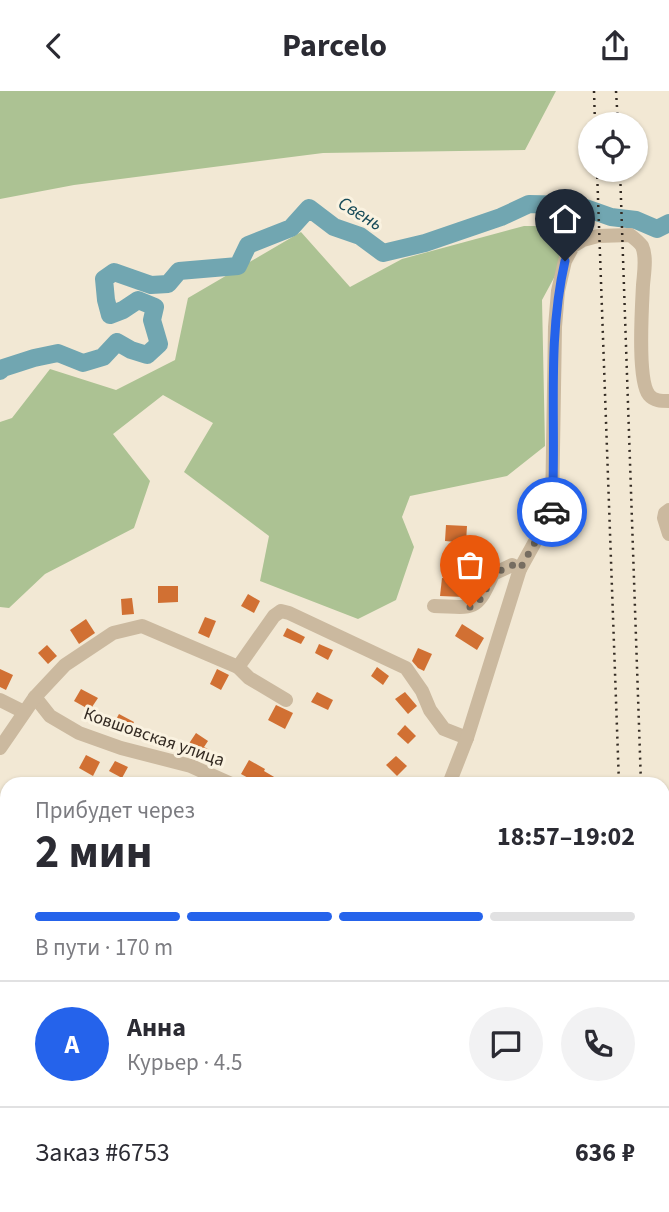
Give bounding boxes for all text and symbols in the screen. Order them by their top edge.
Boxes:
text: Parcelo [282,23,387,69]
icon: back [35,27,73,65]
icon: share [596,27,634,65]
map controls [578,112,648,182]
button: locate [578,112,648,182]
pin [535,189,595,261]
water label: Свень [333,190,387,238]
icon: home [546,200,584,238]
courier [517,477,587,547]
icon: car [533,493,571,531]
pin [440,535,500,607]
icon: bag [451,546,489,584]
street label: Ковшовская улица [80,701,228,773]
text: Прибудет через [35,794,195,827]
text: 18:57–19:02 [497,818,635,855]
text: 2 мин [35,820,152,885]
text: В пути · 170 m [35,931,173,964]
button: chat [469,1007,543,1081]
button: phone [561,1007,635,1081]
text: Анна [127,1009,186,1046]
text: А [65,1026,79,1063]
text: Курьер · 4.5 [127,1046,242,1079]
text: Заказ #6753 [35,1134,170,1171]
text: 636 ₽ [575,1134,635,1171]

